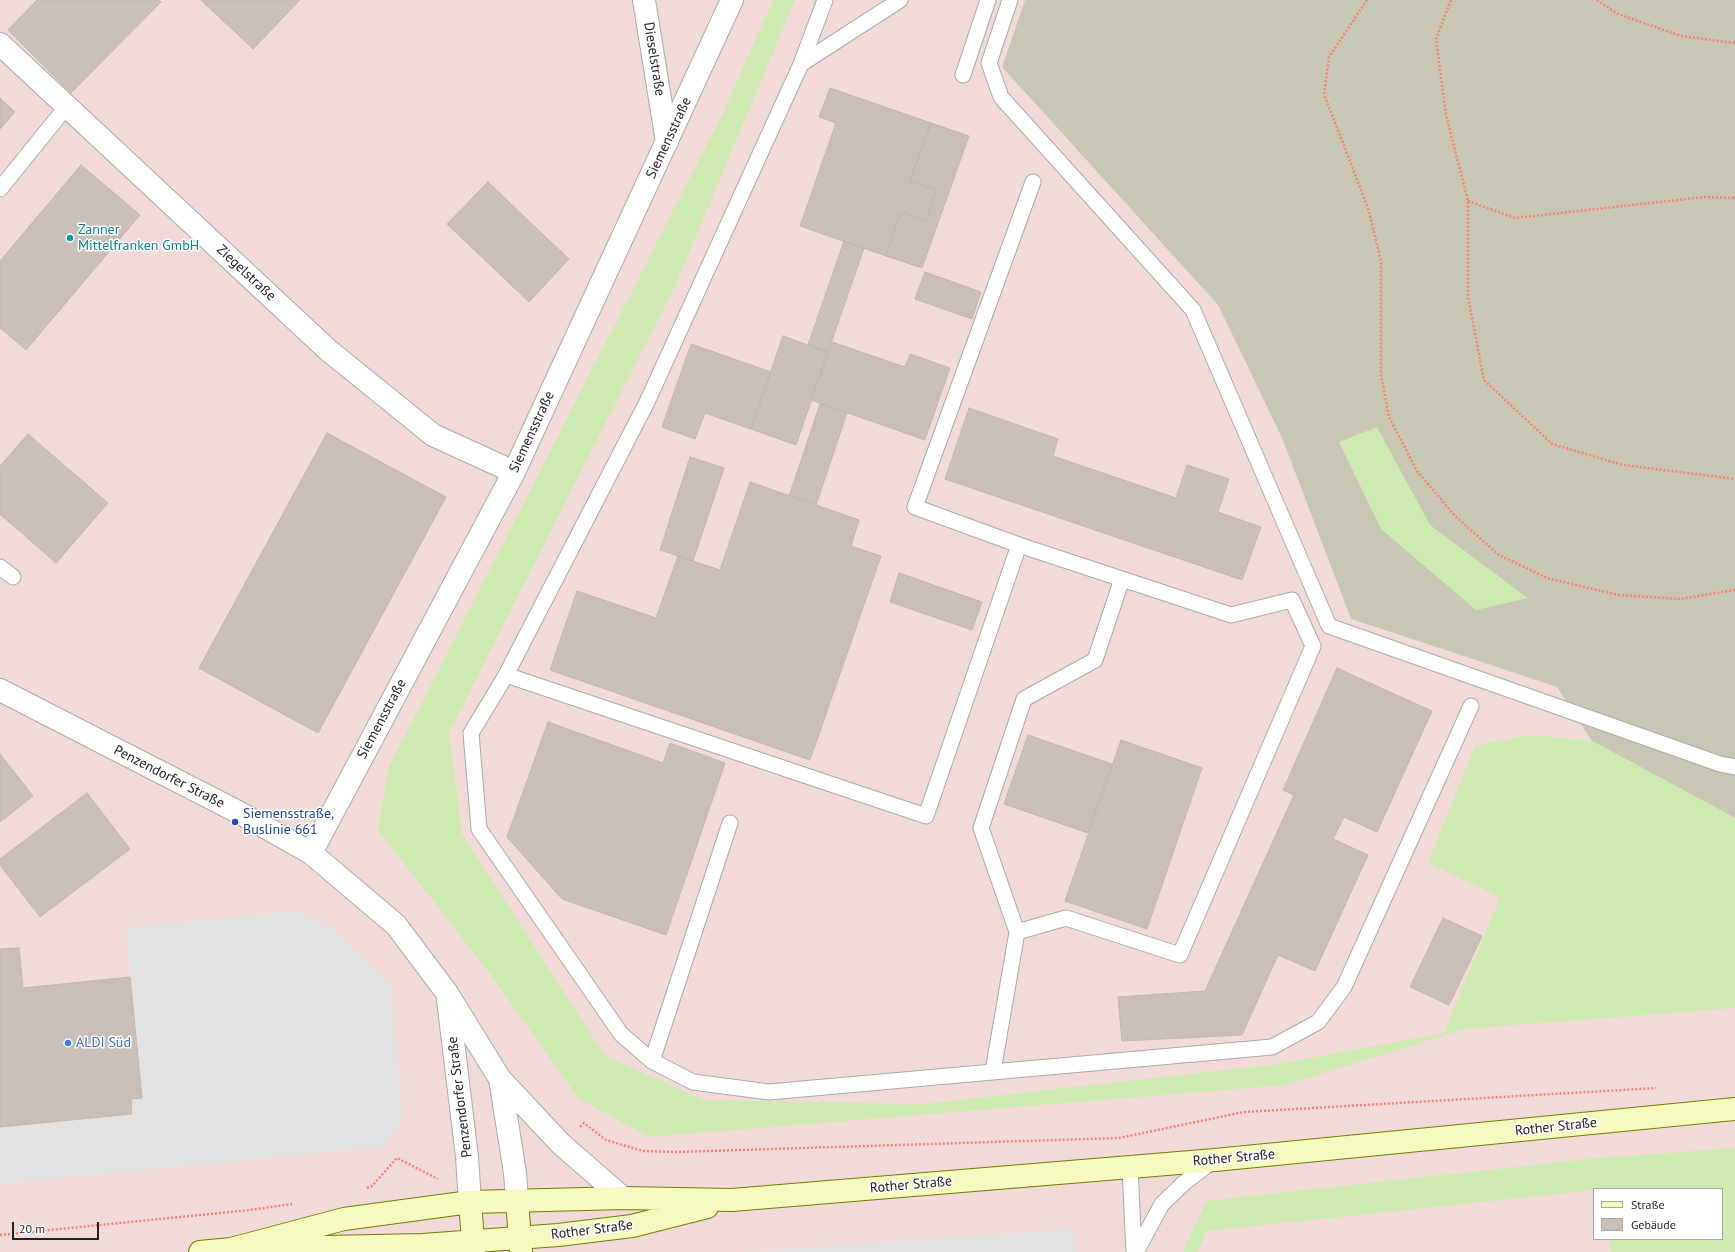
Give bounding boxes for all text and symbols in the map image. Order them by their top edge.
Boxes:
street label: Dieselstraße [640,21,668,97]
street label: Siemensstraße [643,95,695,181]
place label: Zanner Mittelfranken GmbH [78,222,199,254]
marker: Zanner Mittelfranken GmbH [65,233,75,243]
street label: Ziegelstraße [213,241,279,305]
street label: Siemensstraße [506,389,558,475]
street label: Siemensstraße [354,676,410,762]
street label: Penzendorfer Straße [111,742,227,812]
place label: Siemensstraße, Buslinie 661 [243,806,334,838]
marker: Siemensstraße, Buslinie 661 [230,817,240,827]
place label: ALDI Süd [76,1035,131,1051]
street label: Penzendorfer Straße [444,1035,476,1159]
marker: ALDI Süd [63,1038,73,1048]
street label: Rother Straße [1514,1114,1598,1140]
street label: Rother Straße [1192,1146,1276,1170]
street label: Rother Straße [869,1173,953,1197]
legend [1593,1188,1723,1240]
text: Straße [1631,1197,1665,1212]
scale bar [14,1214,101,1240]
street label: Rother Straße [550,1217,634,1243]
text: Gebäude [1631,1217,1676,1232]
text: 20 m [19,1221,45,1236]

